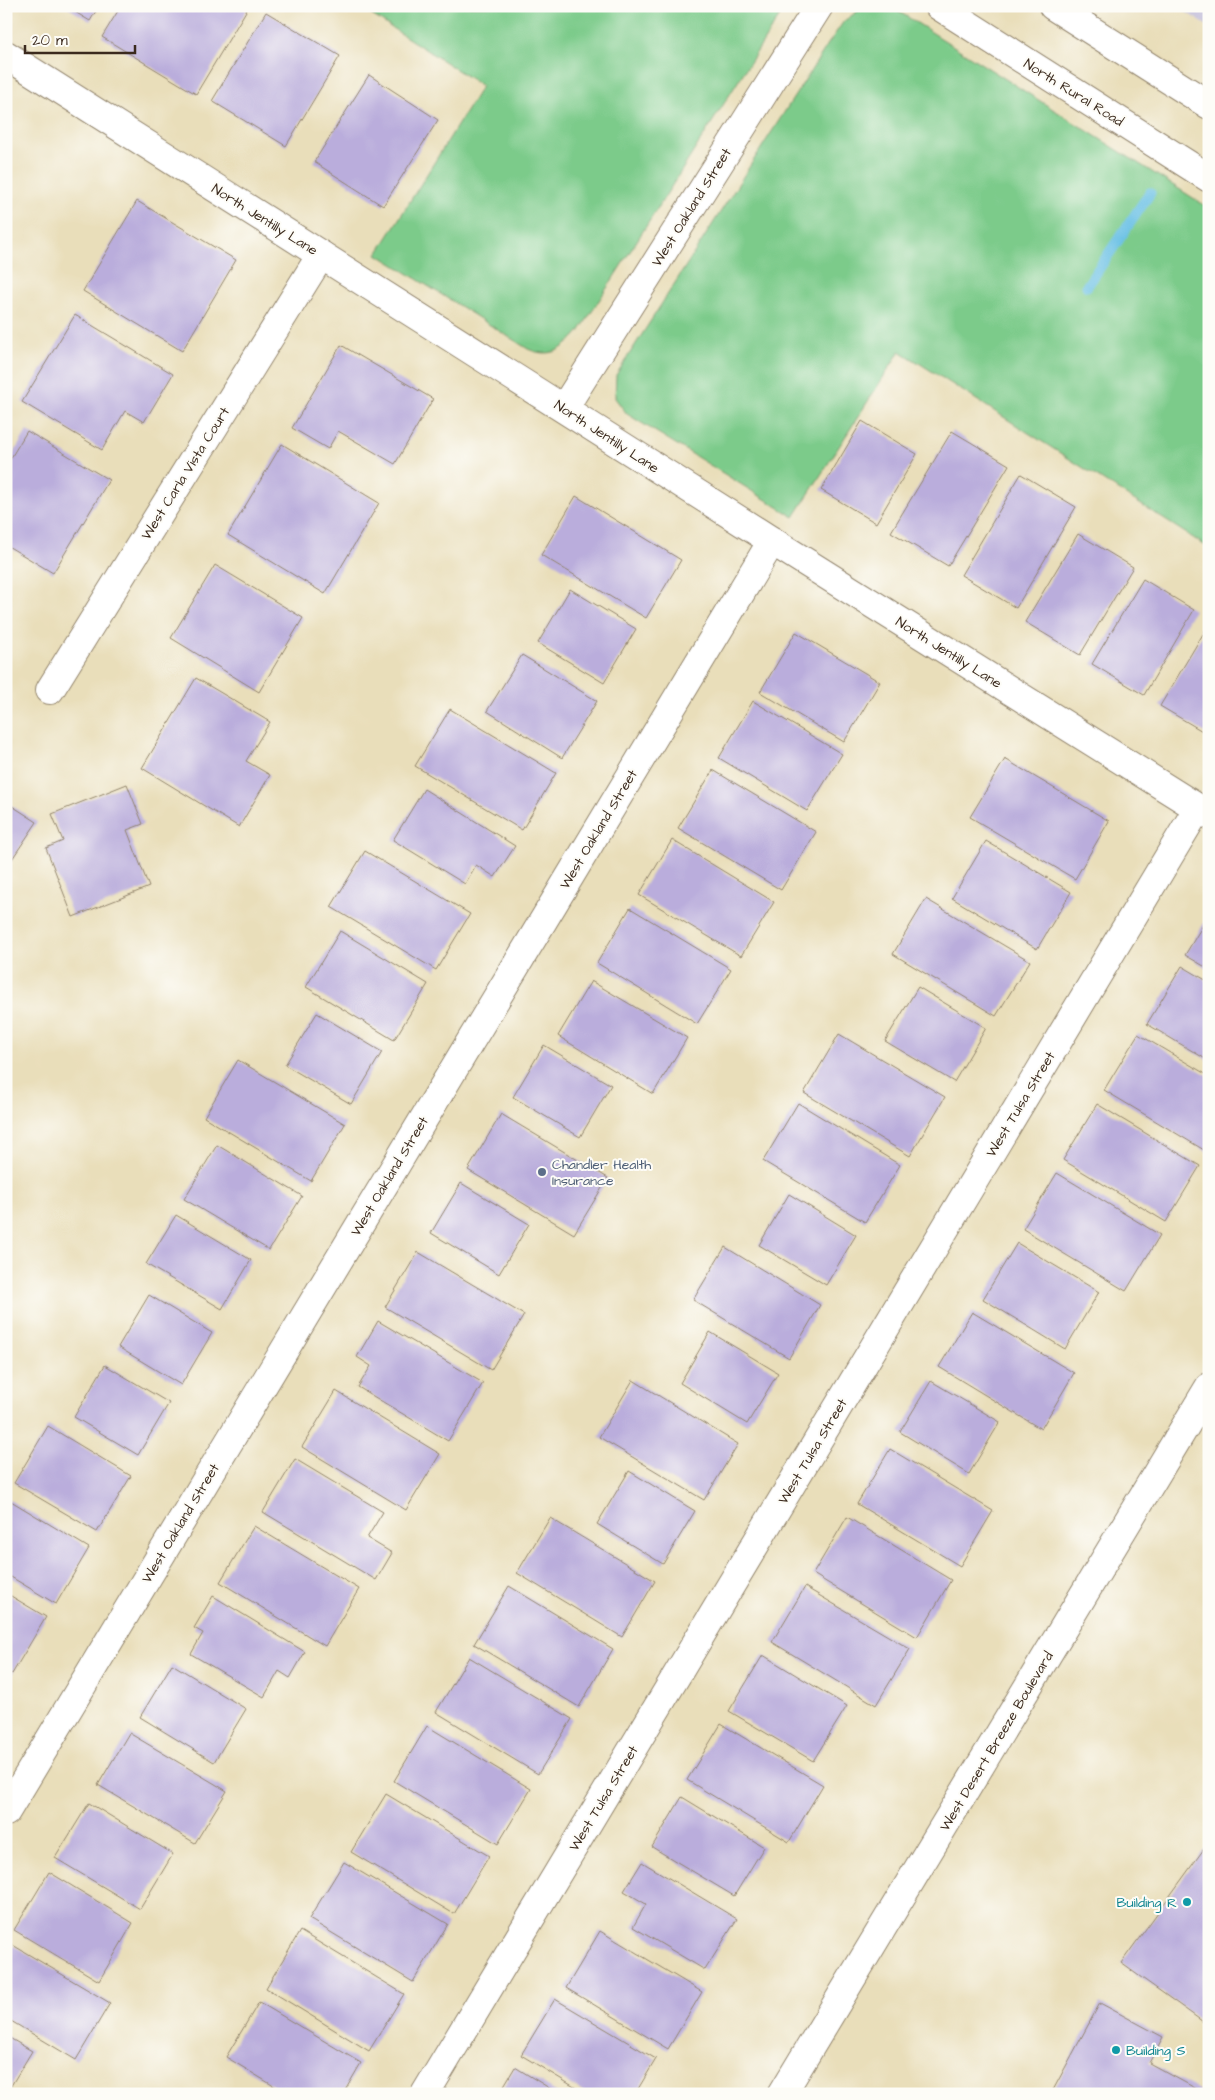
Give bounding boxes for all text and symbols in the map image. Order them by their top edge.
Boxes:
scale bar [25,22,135,54]
text: 20 m [32,30,68,51]
street label: North Rural Road [1020,54,1127,132]
street label: West Oakland Street [647,144,737,271]
street label: North Jentilly Lane [208,179,322,261]
street label: North Jentilly Lane [550,395,663,479]
street label: West Carla Vista Court [137,403,235,544]
street label: North Jentilly Lane [892,612,1006,694]
street label: West Oakland Street [555,766,643,893]
street label: West Tulsa Street [981,1048,1061,1161]
street label: West Oakland Street [346,1113,434,1240]
place label: Chandler Health Insurance [552,1155,651,1191]
marker: Chandler Health Insurance [536,1166,548,1178]
street label: West Tulsa Street [773,1395,853,1508]
street label: West Oakland Street [137,1460,225,1587]
street label: West Desert Breeze Boulevard [935,1648,1059,1835]
street label: West Tulsa Street [564,1742,644,1855]
place label: Building R [1117,1893,1177,1913]
marker: Building R [1181,1896,1193,1908]
place label: Building S [1126,2041,1186,2061]
marker: Building S [1110,2044,1122,2056]

